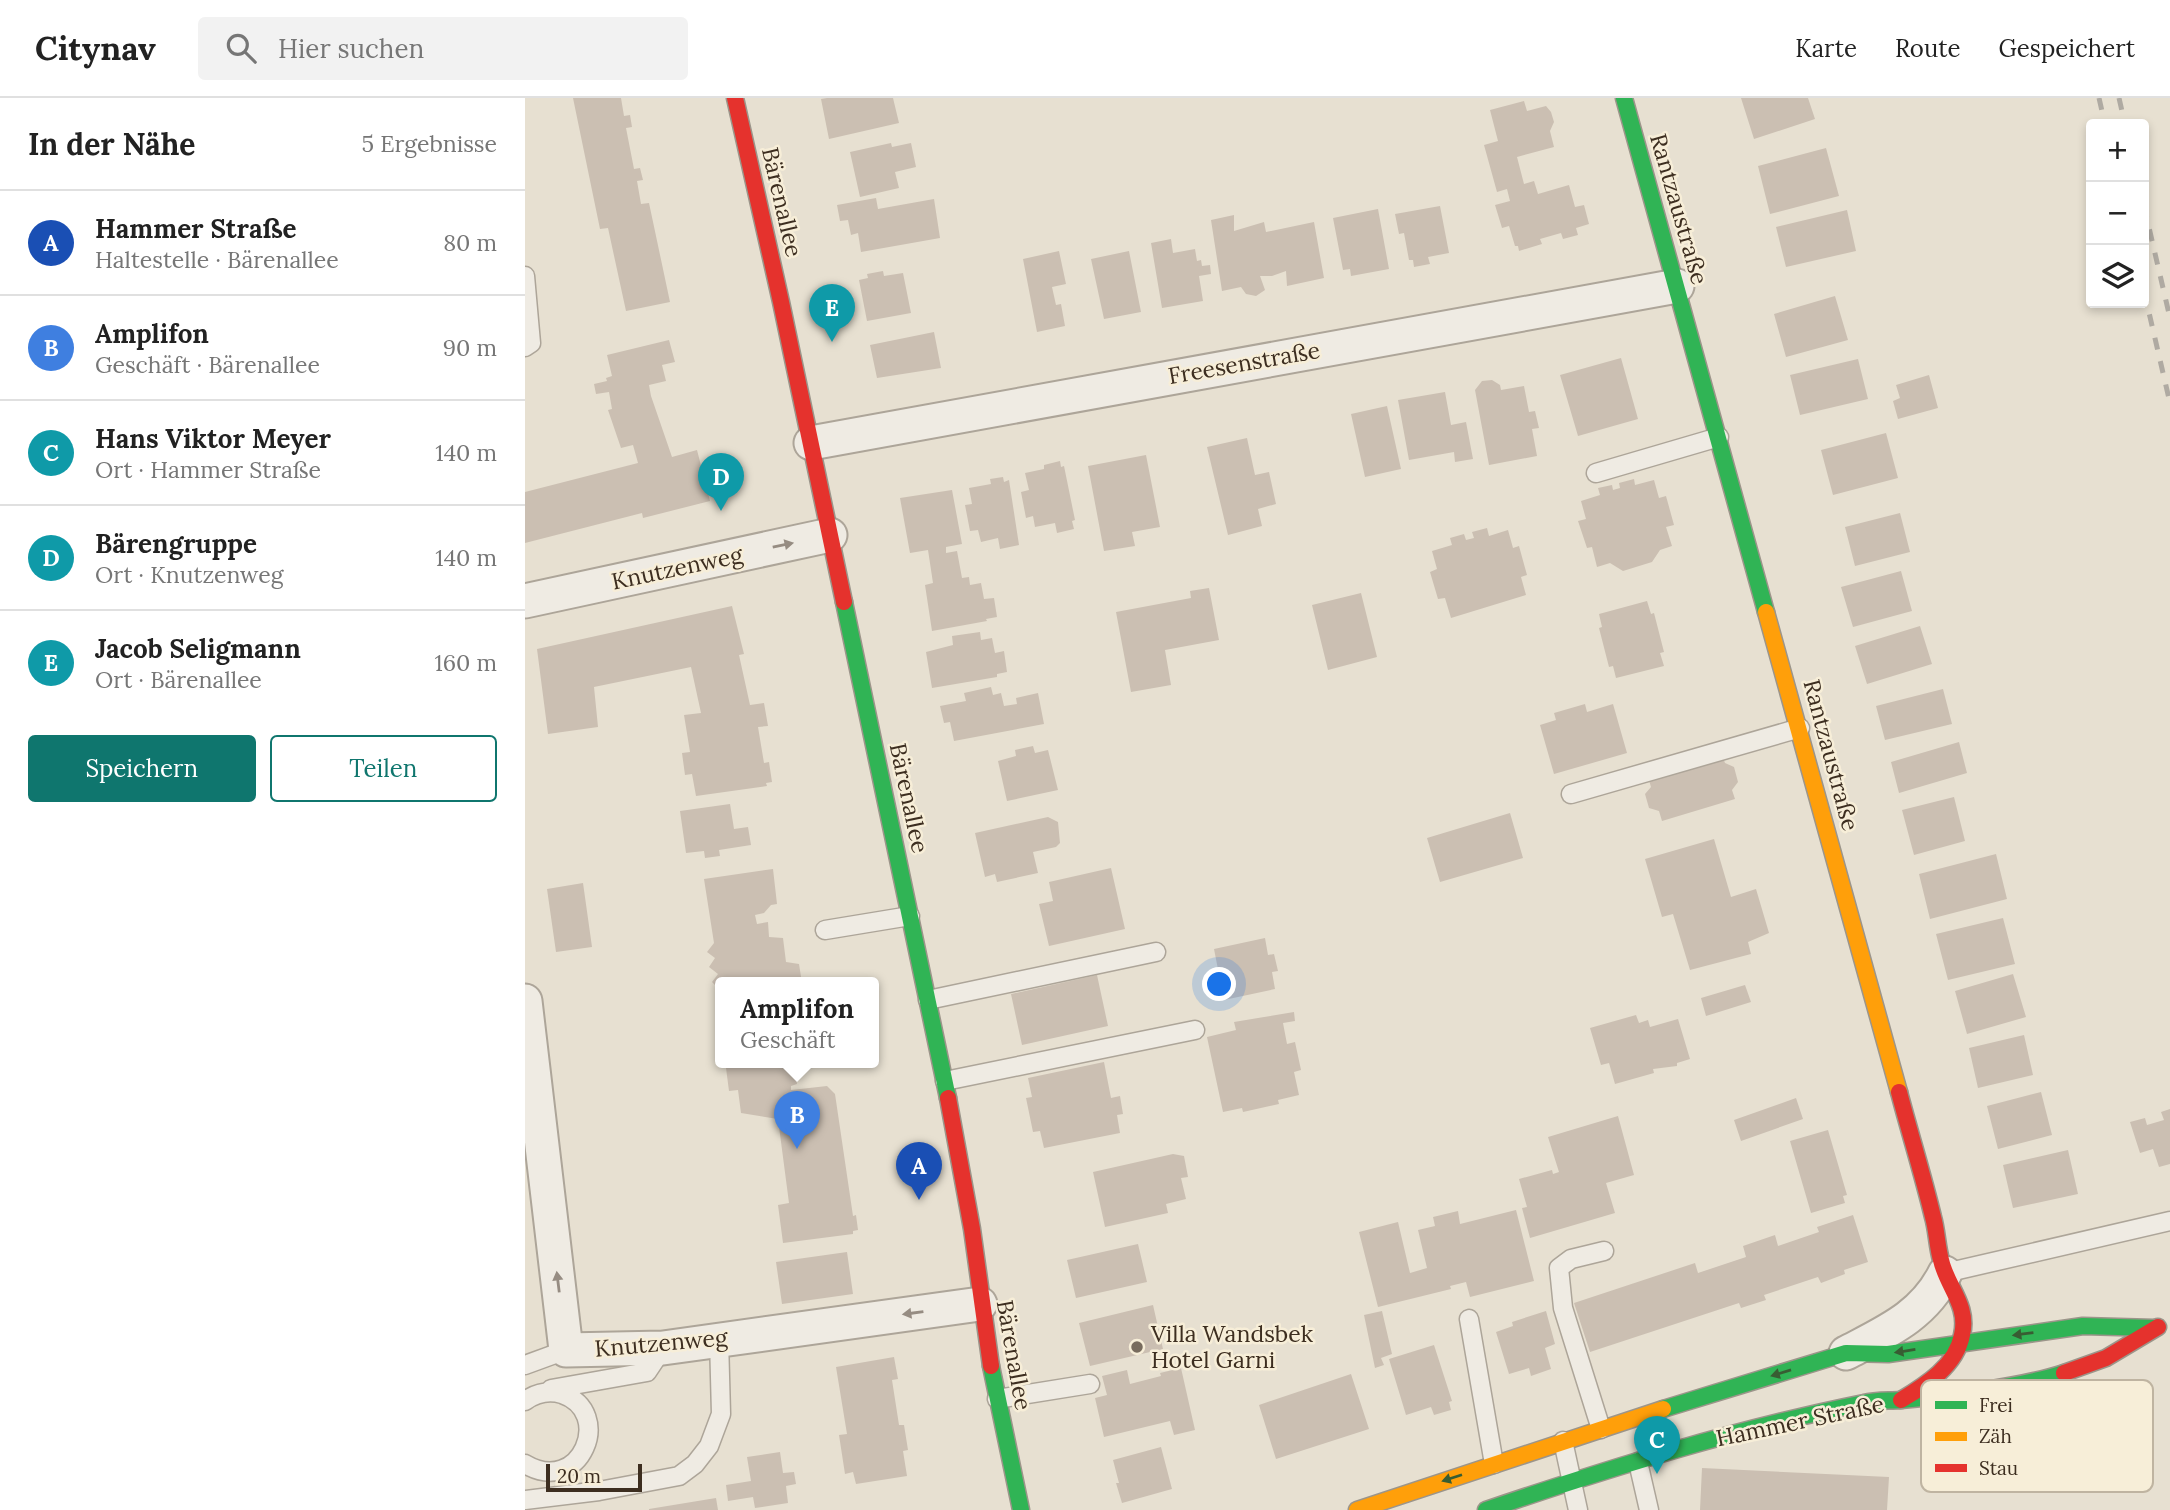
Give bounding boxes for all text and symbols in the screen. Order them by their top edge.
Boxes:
search box [198,17,688,80]
text: Citynav [35,27,156,69]
icon: search [222,29,260,67]
text: Hier suchen [278,32,424,65]
text: Karte [1795,33,1857,64]
text: Route [1895,33,1961,64]
text: Gespeichert [1999,33,2135,64]
map controls [2086,119,2149,308]
button: + [2086,119,2149,182]
text: In der Nähe [28,125,196,163]
text: 5 Ergebnisse [362,129,497,158]
street label: Rantzaustraße [1644,130,1715,288]
street label: Bärenallee [756,144,809,260]
button: − [2086,182,2149,245]
text: Hammer Straße [95,212,297,245]
text: A [43,228,59,257]
text: 80 m [443,228,497,257]
text: Haltestelle · Bärenallee [95,245,339,274]
button: layers [2086,245,2149,308]
pin: E [809,284,855,342]
text: Amplifon [95,317,209,350]
text: B [43,333,59,362]
text: 90 m [443,333,497,362]
street label: Freesenstraße [1166,335,1322,390]
text: Geschäft · Bärenallee [95,350,320,379]
text: Hans Viktor Meyer [95,422,331,455]
text: C [43,438,59,467]
text: 140 m [435,438,497,467]
pin: D [698,453,744,511]
text: Ort · Hammer Straße [95,455,321,484]
text: Bärengruppe [95,527,257,560]
street label: Knutzenweg [609,539,746,596]
one-way arrow [772,540,794,551]
text: D [42,543,60,572]
text: 140 m [435,543,497,572]
text: Ort · Knutzenweg [95,560,283,589]
text: Jacob Seligmann [95,632,301,665]
text: E [44,648,58,677]
text: 160 m [434,648,497,677]
text: Ort · Bärenallee [95,665,262,694]
street label: Rantzaustraße [1797,676,1866,834]
button: Speichern [28,735,256,802]
button: Teilen [270,735,497,802]
street label: Bärenallee [884,740,935,855]
your location [1202,967,1236,1001]
popup [715,977,879,1068]
text: Amplifon [740,992,854,1025]
text: Geschäft [740,1025,835,1054]
pin: B [774,1091,820,1149]
pin: A [896,1142,942,1200]
one-way arrow [552,1271,563,1293]
street label: Bärenallee [991,1297,1038,1412]
one-way arrow [902,1307,924,1318]
place label: Villa Wandsbek Hotel Garni [1150,1319,1314,1374]
street label: Knutzenweg [593,1322,730,1363]
one-way arrow [2012,1328,2034,1339]
marker: Villa Wandsbek Hotel Garni [1129,1339,1145,1355]
one-way arrow [1894,1346,1916,1357]
one-way arrow [1770,1368,1791,1378]
legend [1921,1380,2153,1492]
street label: Hammer Straße [1713,1389,1886,1452]
text: Frei [1979,1393,2013,1417]
pin: C [1634,1416,1680,1474]
text: Zäh [1979,1424,2012,1448]
text: Stau [1979,1456,2018,1480]
scale bar [546,1461,642,1493]
text: 20 m [557,1464,601,1488]
one-way arrow [1441,1474,1462,1484]

